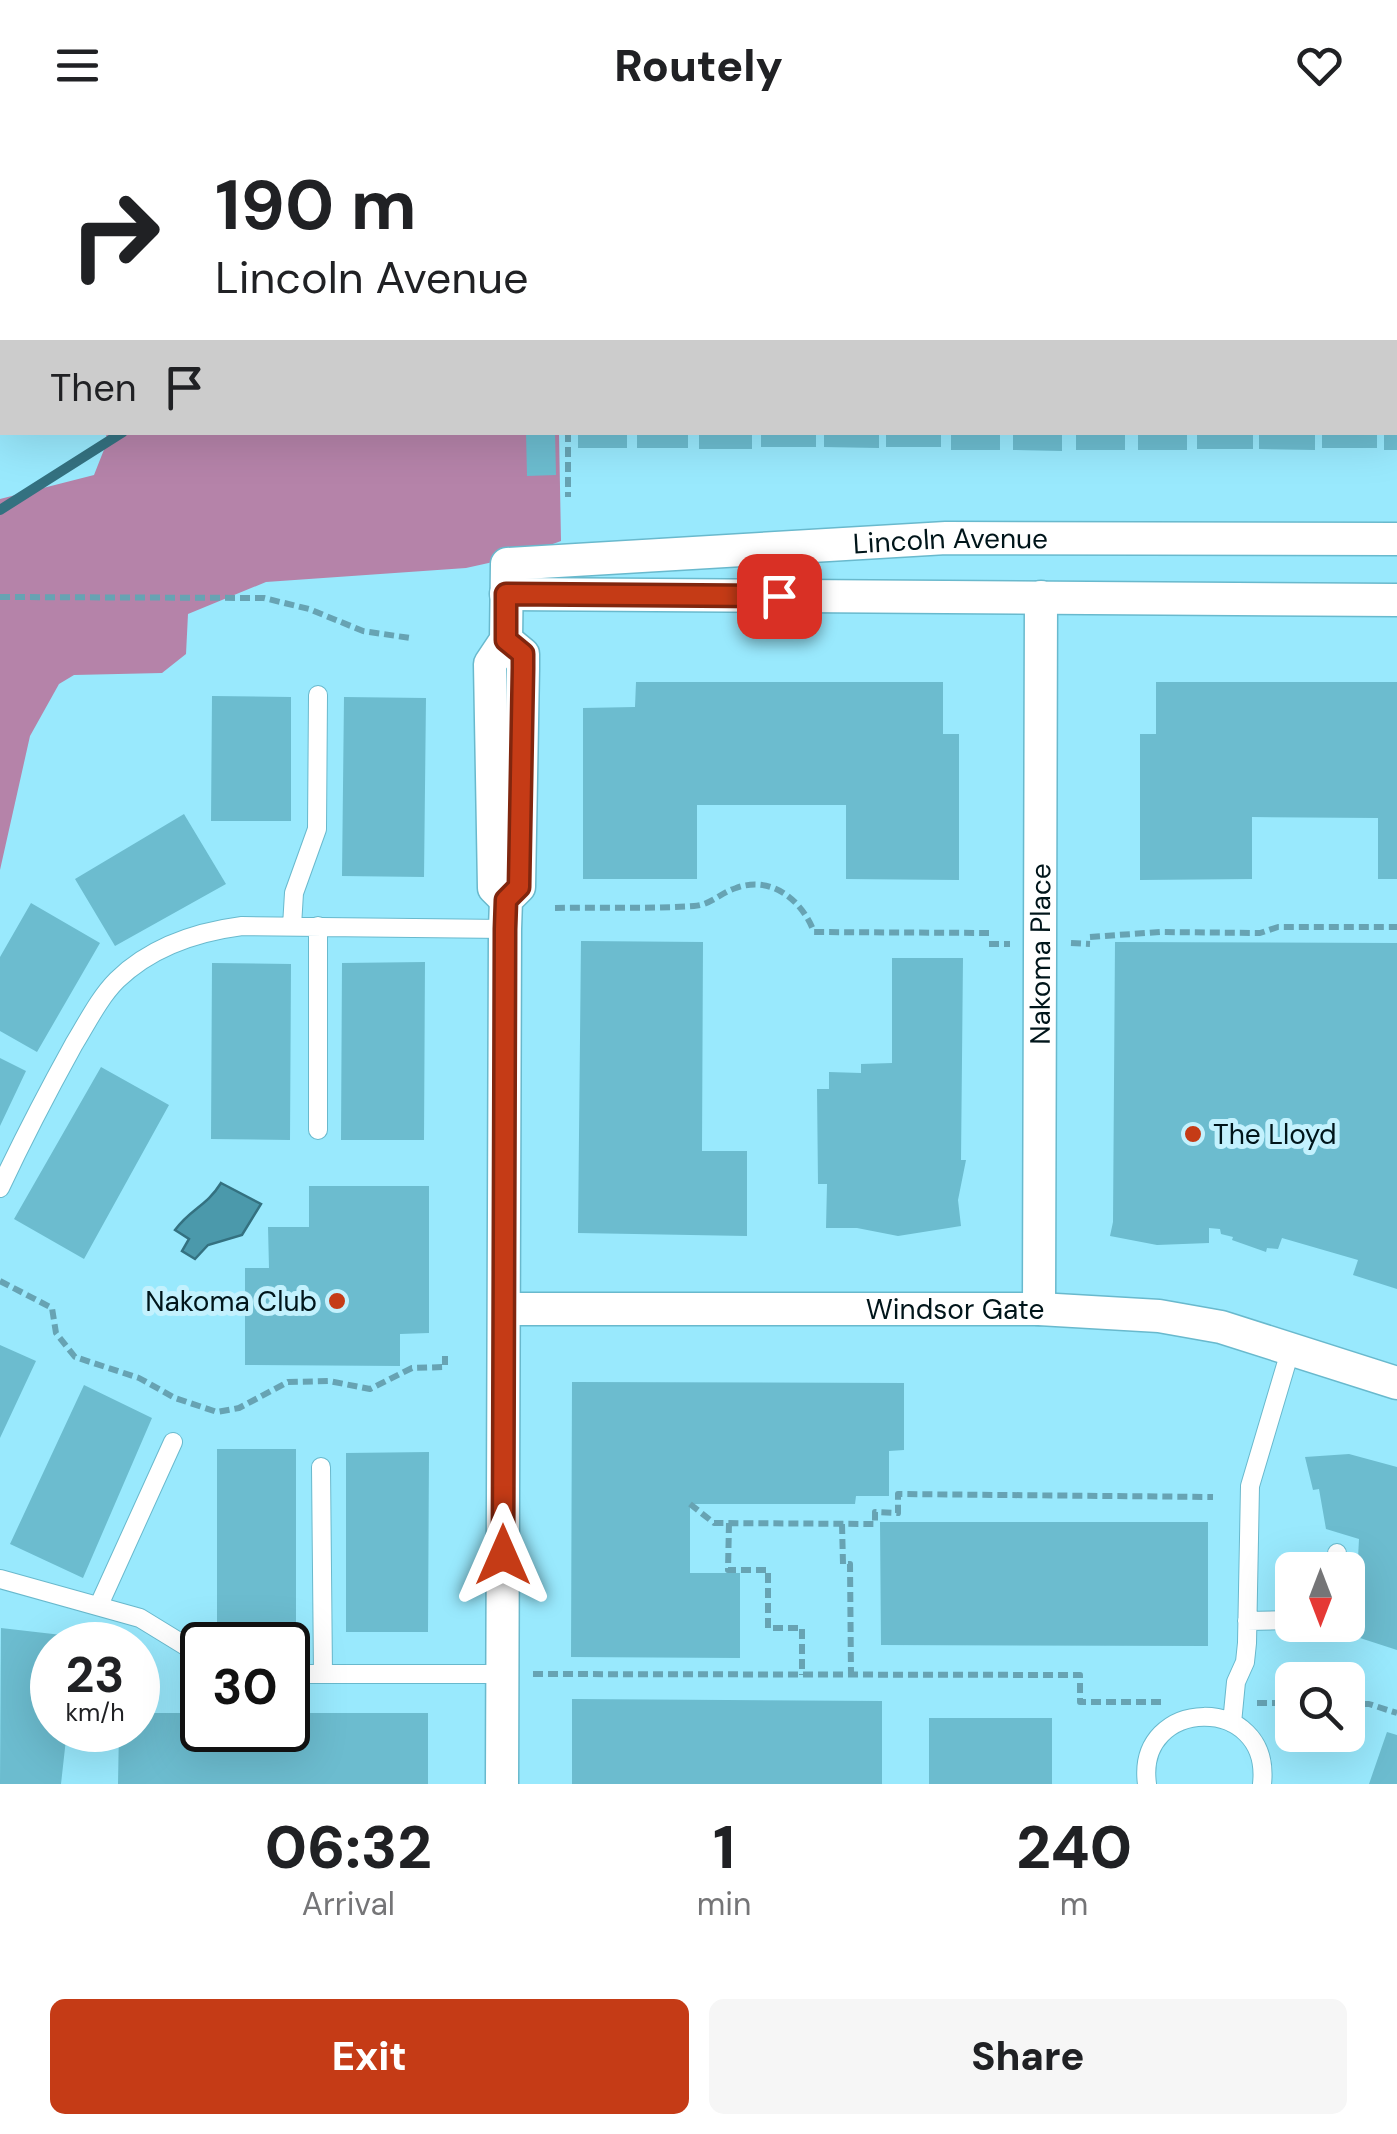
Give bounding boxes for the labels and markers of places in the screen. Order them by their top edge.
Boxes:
pin [737,554,822,639]
place label: The Lloyd [1213,1116,1336,1153]
marker: The Lloyd [1182,1123,1204,1145]
place label: Nakoma Club [145,1283,317,1320]
marker: Nakoma Club [326,1290,348,1312]

